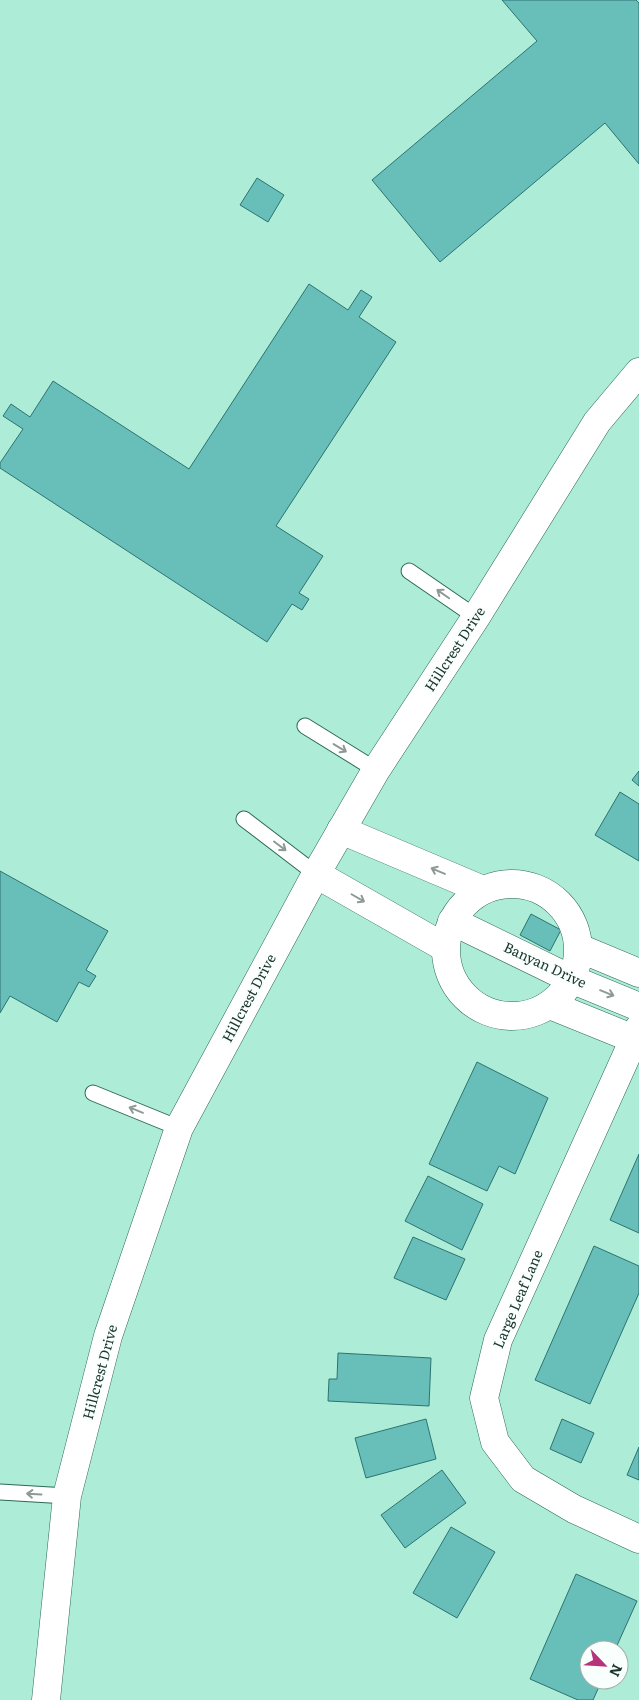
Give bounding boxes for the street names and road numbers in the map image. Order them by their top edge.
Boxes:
street label: Hillcrest Drive [419,602,489,695]
street label: Banyan Drive [501,936,590,992]
street label: Hillcrest Drive [216,950,280,1045]
street label: Large Leaf Lane [487,1246,547,1351]
street label: Hillcrest Drive [77,1322,121,1421]

